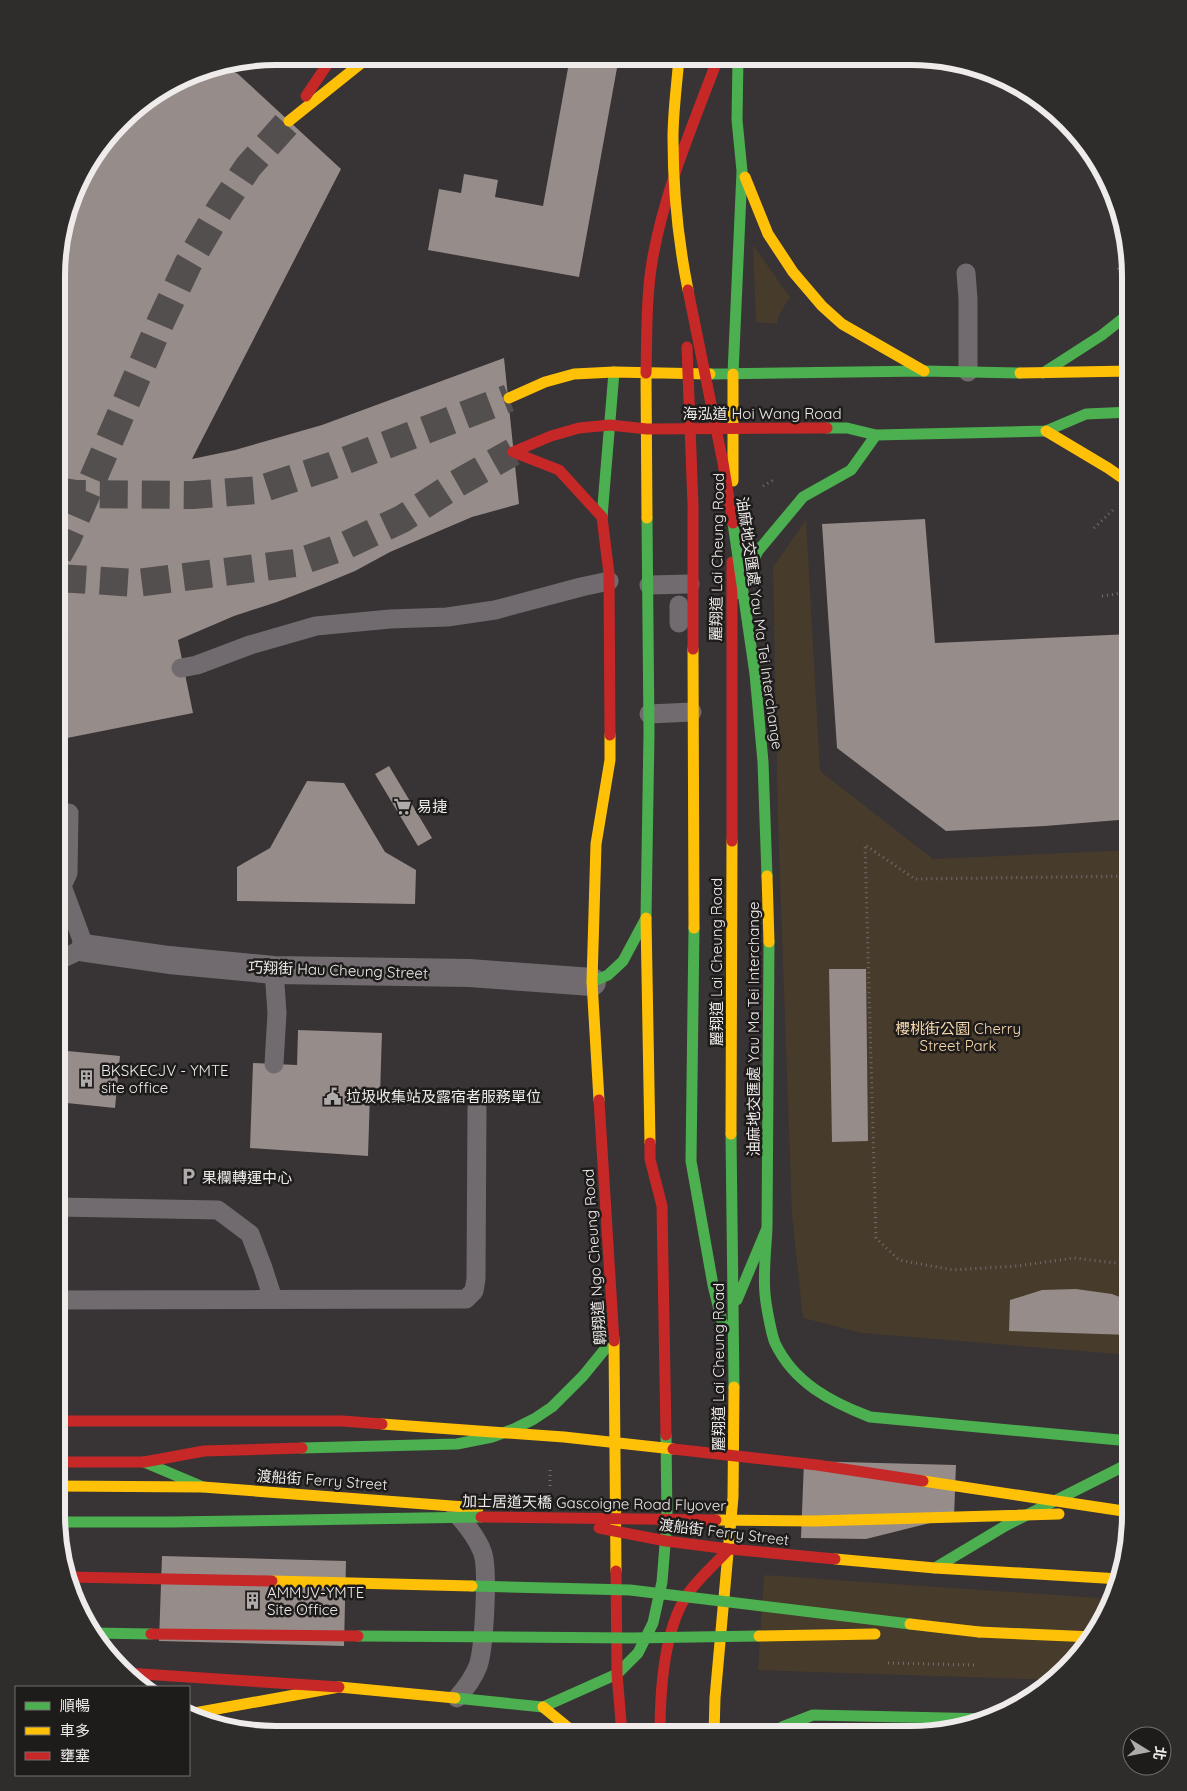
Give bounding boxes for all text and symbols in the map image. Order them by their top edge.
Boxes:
street label: 海泓道 Hoi Wang Road [682,404,842,423]
street label: 麗翔道 Lai Cheung Road [706,473,728,641]
street label: 油麻地交匯處 Yau Ma Tei Interchange [733,495,787,751]
supermarket icon: 易捷 [393,796,413,816]
place label: 易捷 [417,797,447,816]
street label: 麗翔道 Lai Cheung Road [707,878,726,1046]
street label: 油麻地交匯處 Yau Ma Tei Interchange [744,901,763,1157]
street label: 巧翔街 Hau Cheung Street [248,957,428,983]
park label: 櫻桃街公園 Cherry Street Park [895,1019,1021,1055]
place label: BKSKECJV - YMTE site office [101,1061,229,1097]
building icon: BKSKECJV - YMTE site office [77,1069,97,1089]
public building icon: 垃圾收集站及露宿者服務單位 [322,1086,342,1106]
place label: 垃圾收集站及露宿者服務單位 [346,1087,541,1106]
parking icon: 果欄轉運中心 [178,1167,198,1187]
place label: 果欄轉運中心 [202,1168,292,1187]
street label: 翺翔道 Ngo Cheung Road [578,1168,610,1346]
street label: 麗翔道 Lai Cheung Road [709,1283,728,1451]
street label: 渡船街 Ferry Street [256,1466,388,1494]
street label: 加士居道天橋 Gascoigne Road Flyover [462,1491,726,1515]
street label: 渡船街 Ferry Street [658,1515,790,1549]
place label: AMMJV-YMTE Site Office [267,1583,364,1619]
building icon: AMMJV-YMTE Site Office [243,1591,263,1611]
legend [15,1686,190,1776]
text: 順暢 [60,1696,90,1715]
text: 車多 [60,1721,90,1740]
north arrow [1122,1726,1172,1776]
text: 北 [1150,1745,1170,1762]
text: 壅塞 [60,1746,90,1765]

